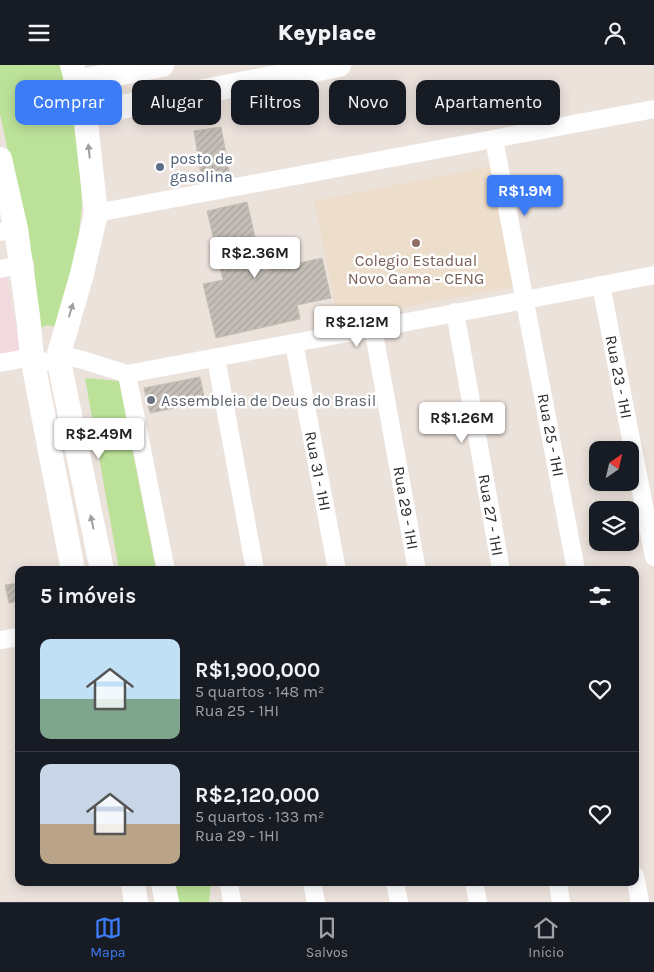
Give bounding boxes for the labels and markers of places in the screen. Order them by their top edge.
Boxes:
place label: posto de gasolina [170,149,233,186]
marker: posto de gasolina [154,161,166,173]
pin: R$1.9M [484,175,566,217]
pin: R$2.36M [209,237,301,279]
marker: Colegio Estadual Novo Gama - CENG [410,237,422,249]
place label: Colegio Estadual Novo Gama - CENG [348,251,484,288]
pin: R$2.12M [311,305,403,348]
place label: Assembleia de Deus do Brasil [161,391,376,410]
marker: Assembleia de Deus do Brasil [145,394,157,406]
pin: R$1.26M [416,401,508,444]
pin: R$2.49M [53,417,145,460]

